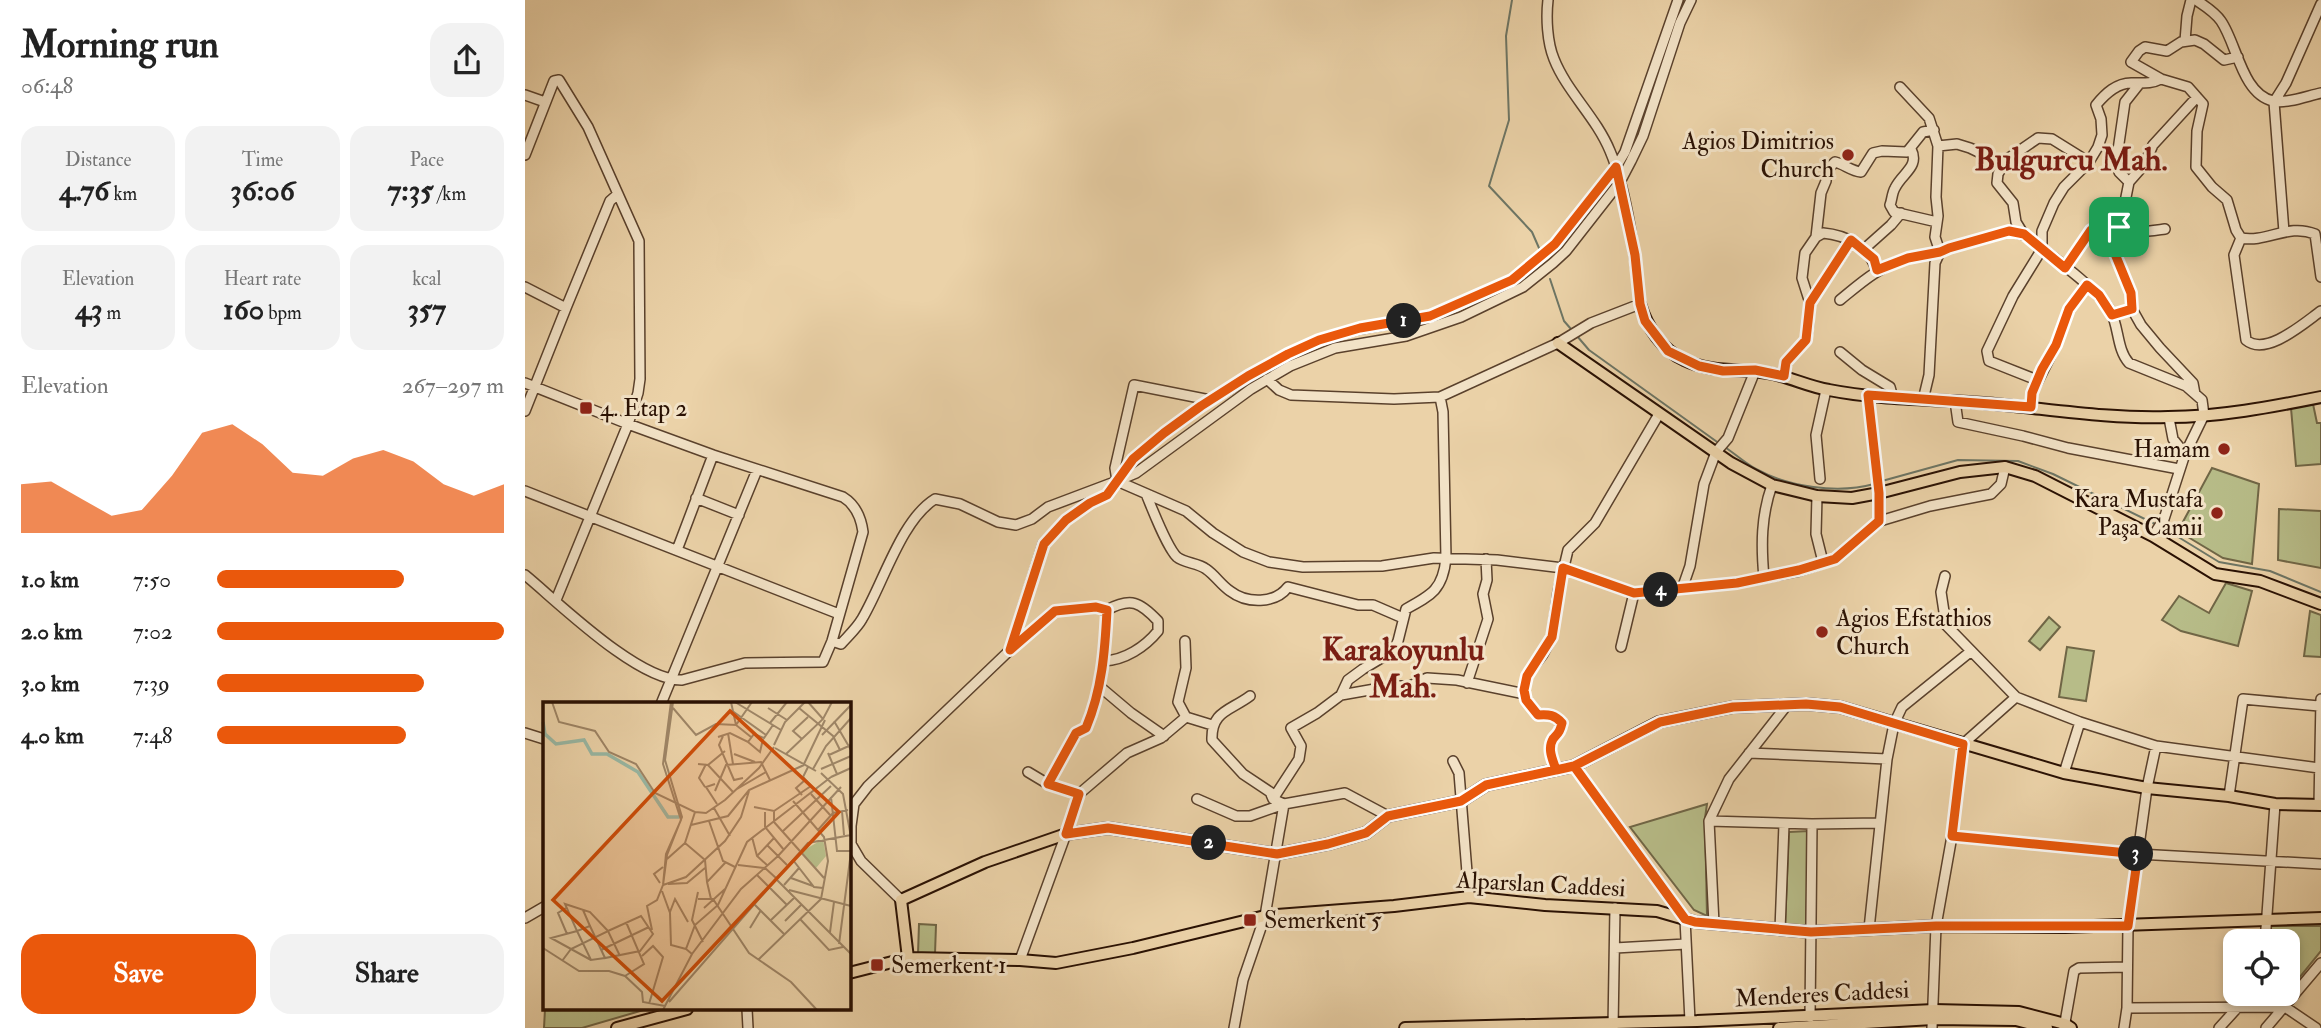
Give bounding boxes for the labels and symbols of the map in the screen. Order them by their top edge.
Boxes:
place label: Agios Dimitrios Church [1681,126,1834,185]
district label: Bulgurcu Mah. [1974,140,2168,180]
marker: Agios Dimitrios Church [1840,147,1856,163]
pin [2089,197,2149,257]
pin: 1 [1387,304,1421,338]
place label: 4. Etap 2 [600,393,687,424]
marker: 4. Etap 2 [578,400,594,416]
place label: Hamam [2133,434,2210,465]
marker: Hamam [2216,441,2232,457]
place label: Kara Mustafa Paşa Camii [2074,484,2204,543]
marker: Kara Mustafa Paşa Camii [2209,505,2225,521]
pin: 4 [1643,572,1679,608]
place label: Agios Efstathios Church [1835,603,1992,662]
marker: Agios Efstathios Church [1814,624,1830,640]
district label: Karakoyunlu Mah. [1322,630,1485,707]
inset map [543,702,851,1010]
pin: 2 [1191,826,1227,860]
pin: 3 [2119,836,2153,872]
street label: Alparslan Caddesi [1455,865,1626,904]
place label: Semerkent 5 [1264,905,1382,936]
marker: Semerkent 5 [1242,912,1258,928]
place label: Semerkent 1 [891,950,1007,981]
marker: Semerkent 1 [869,957,885,973]
street label: Menderes Caddesi [1734,974,1910,1015]

